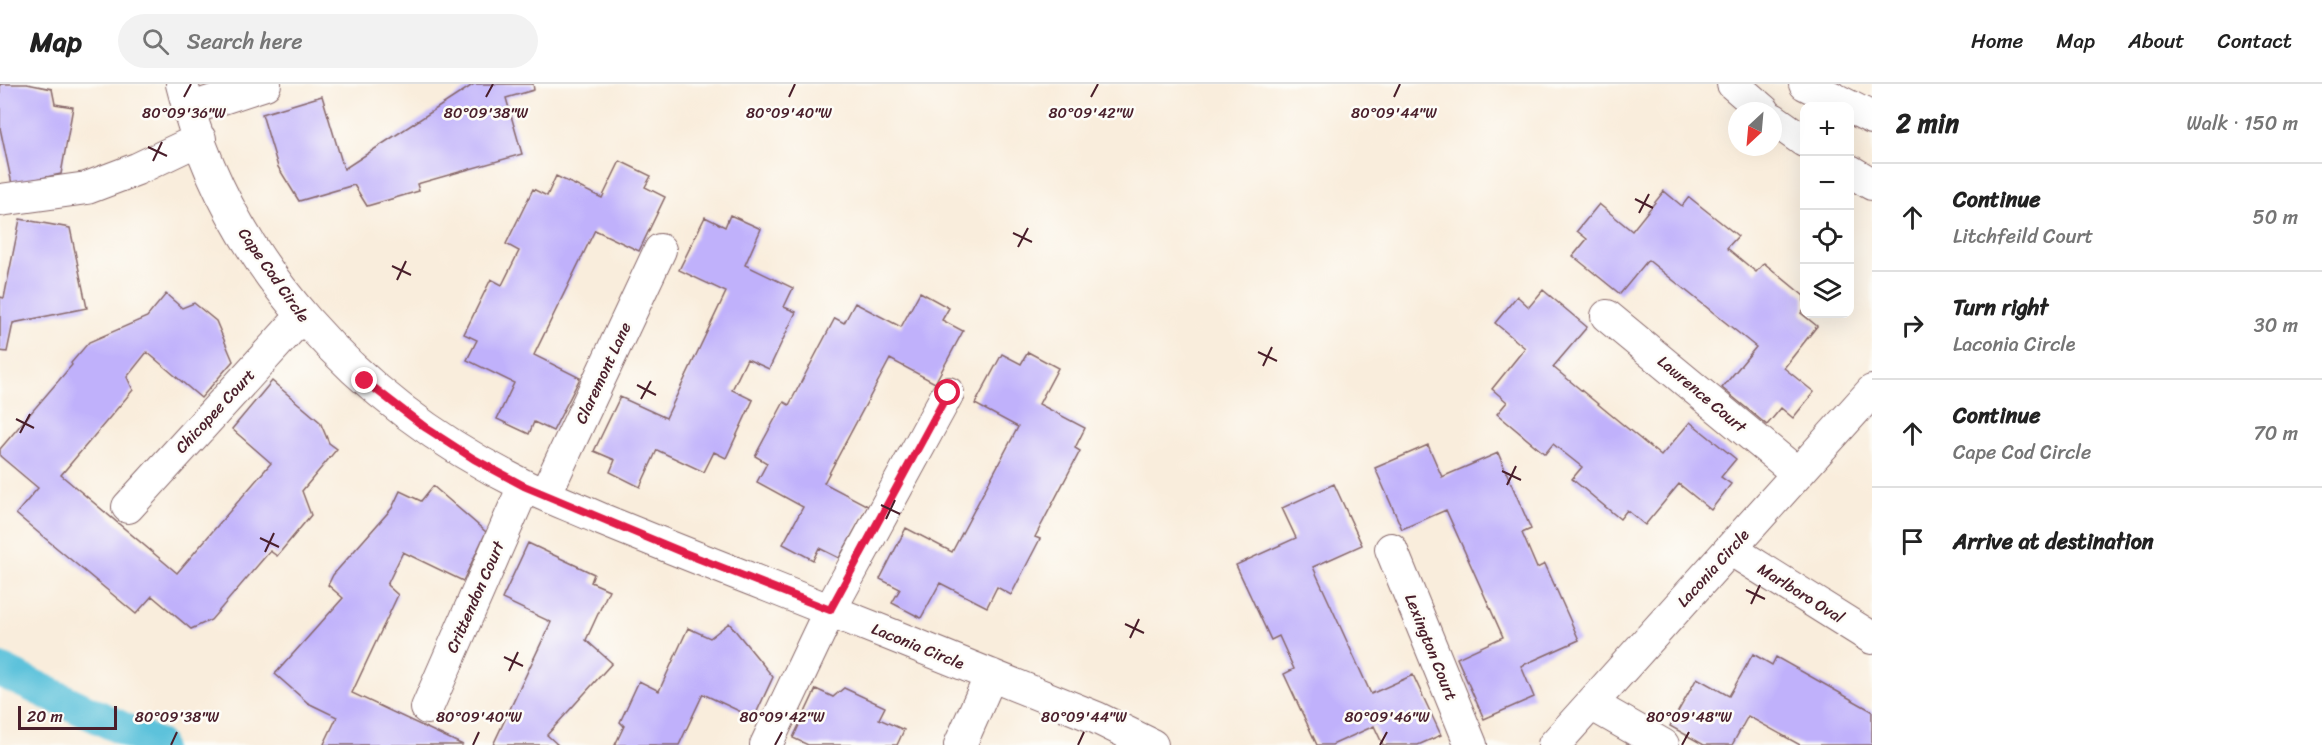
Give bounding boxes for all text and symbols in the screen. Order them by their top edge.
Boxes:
search box [118,14,538,68]
text: Map [30,17,82,66]
text: Search here [187,22,303,61]
text: Home [1971,22,2023,60]
text: Map [2056,22,2095,60]
text: About [2128,22,2185,60]
text: Contact [2218,22,2292,60]
icon: search [139,25,172,58]
text: 80°09'36"W [142,100,226,126]
text: 80°09'38"W [444,100,529,126]
text: 80°09'40"W [746,100,832,126]
text: 80°09'42"W [1048,100,1134,126]
text: 80°09'44"W [1351,100,1437,126]
text: 2 min [1896,100,1959,146]
north arrow [1728,102,1782,156]
map controls [1800,102,1854,318]
button: + [1800,102,1854,156]
text: Walk · 150 m [2186,106,2298,141]
button: − [1800,156,1854,210]
text: Continue [1953,180,2041,219]
text: 50 m [2253,200,2298,235]
icon: ahead [1896,201,1929,234]
button: locate [1800,210,1854,264]
text: Litchfeild Court [1953,219,2093,254]
street label: Cape Cod Circle [230,221,318,329]
button: layers [1800,264,1854,318]
text: Turn right [1953,288,2048,327]
text: 30 m [2254,308,2298,343]
icon: right [1896,309,1929,342]
street label: Claremont Lane [567,317,639,429]
text: Laconia Circle [1953,327,2075,362]
street label: Lawrence Court [1651,348,1754,441]
street label: Chicopee Court [168,362,262,460]
route end [351,367,377,393]
route start [934,379,960,405]
text: Continue [1953,396,2041,435]
text: 70 m [2253,416,2298,451]
icon: ahead [1896,417,1929,450]
text: Cape Cod Circle [1953,435,2091,470]
street label: Laconia Circle [1669,522,1757,614]
text: Arrive at destination [1953,522,2154,561]
icon: arrive [1896,525,1929,558]
street label: Crittendon Court [437,536,513,658]
street label: Marlboro Oval [1752,555,1851,631]
street label: Lexington Court [1396,589,1466,705]
street label: Laconia Circle [867,614,969,678]
text: 20 m [27,702,63,731]
scale bar [18,703,117,730]
text: 80°09'38"W [135,704,220,730]
text: 80°09'40"W [436,704,522,730]
text: 80°09'42"W [739,704,825,730]
text: 80°09'44"W [1041,704,1127,730]
text: 80°09'46"W [1345,704,1430,730]
text: 80°09'48"W [1646,704,1732,730]

